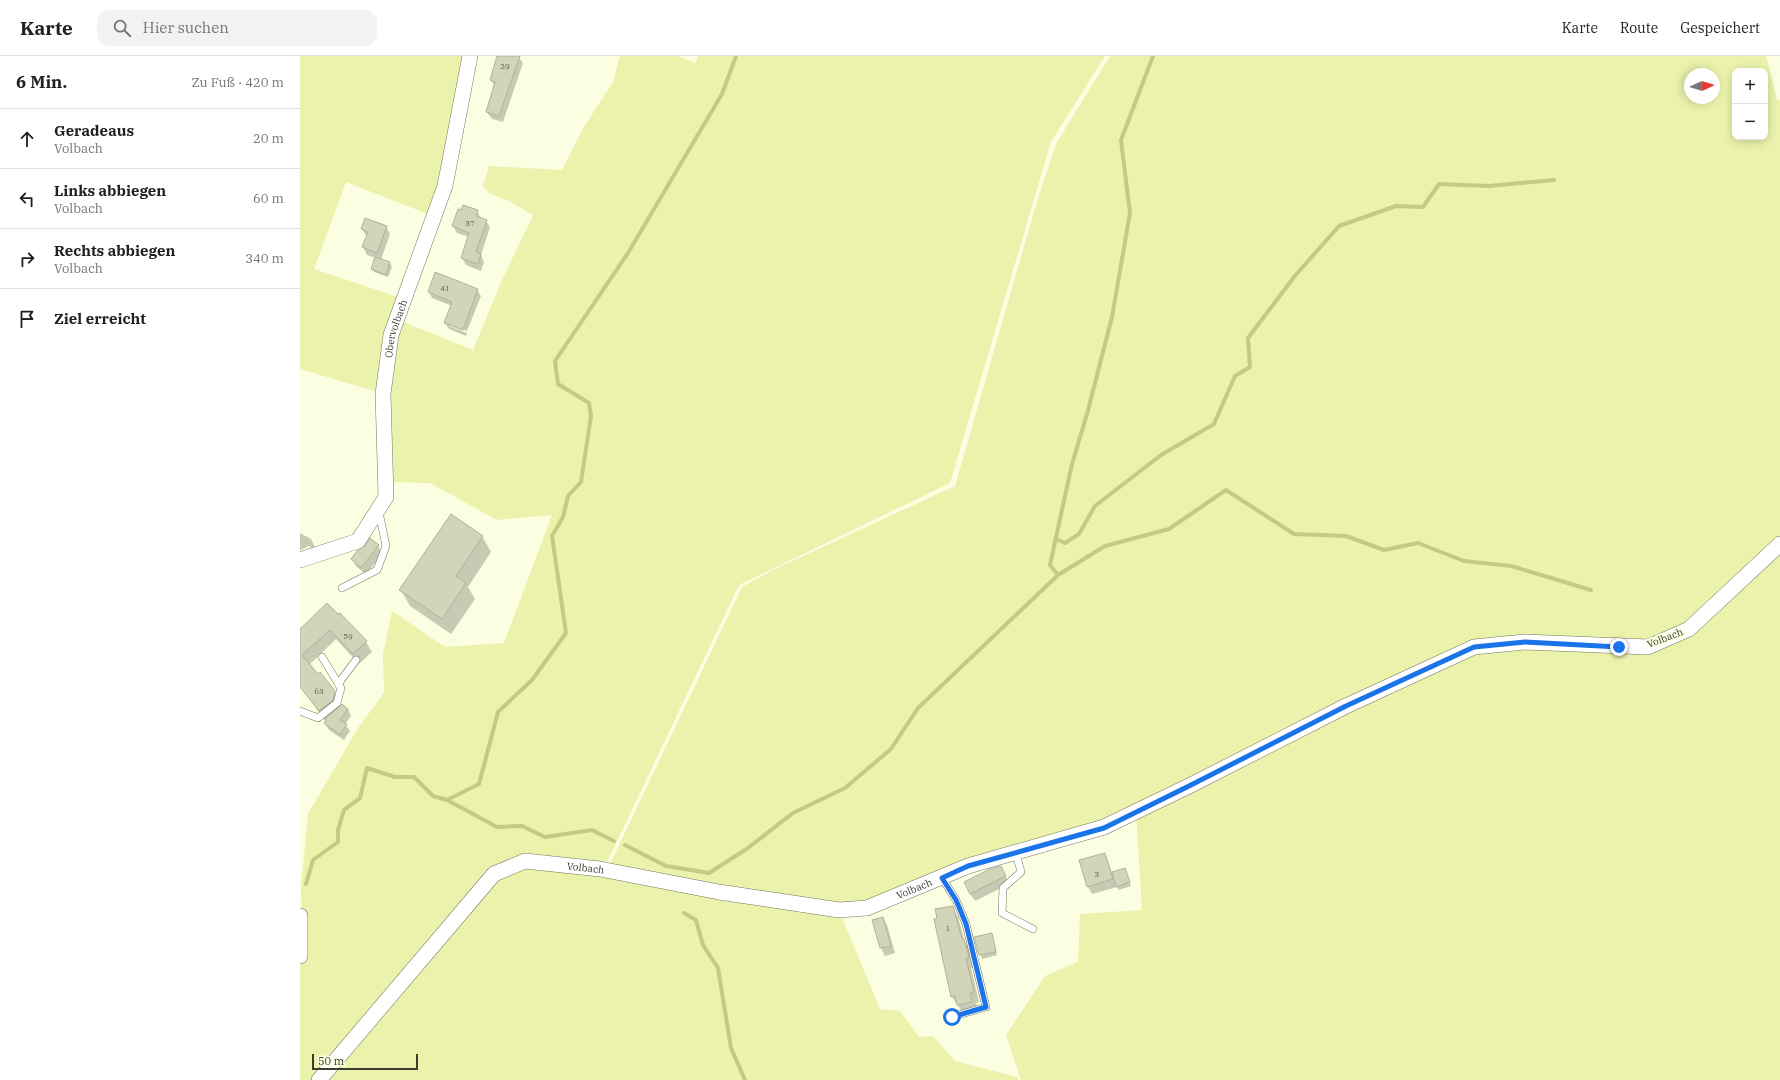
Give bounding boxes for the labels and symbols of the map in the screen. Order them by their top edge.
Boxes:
house number: 29 [500,61,510,71]
north arrow [1684,68,1720,104]
house number: 37 [465,218,475,228]
house number: 41 [440,283,450,293]
street label: Obervolbach [381,298,410,359]
street label: Volbach [1645,625,1685,651]
house number: 59 [343,631,353,641]
route end [1610,638,1628,656]
house number: 63 [314,686,324,696]
street label: Volbach [566,859,606,876]
house number: 3 [1095,869,1100,879]
street label: Volbach [894,875,934,902]
house number: 1 [946,923,951,933]
route start [943,1008,961,1026]
scale bar [312,1052,418,1071]

